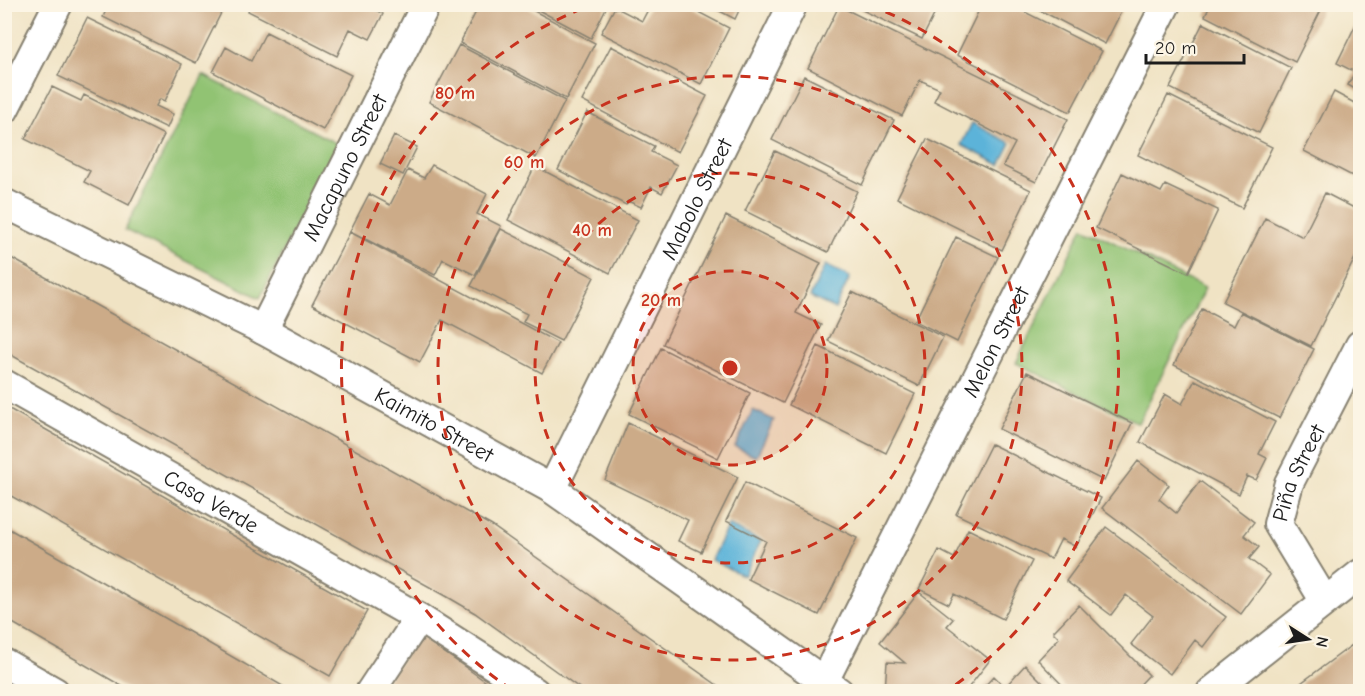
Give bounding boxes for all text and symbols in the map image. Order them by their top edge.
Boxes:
scale bar [1146,27,1244,65]
text: 20 m [1155,38,1196,59]
text: 80 m [435,83,475,104]
street label: Macapuno Street [298,89,393,245]
street label: Mabolo Street [656,134,738,264]
text: 60 m [504,152,544,173]
text: 40 m [572,220,612,241]
street label: Melon Street [958,282,1035,402]
text: 20 m [641,290,681,311]
centre of rings [720,358,740,378]
street label: Kaimito Street [370,382,498,469]
street label: Piña Street [1267,420,1331,524]
street label: Casa Verde [159,465,263,539]
north arrow [1278,609,1338,669]
text: N [1312,635,1332,649]

